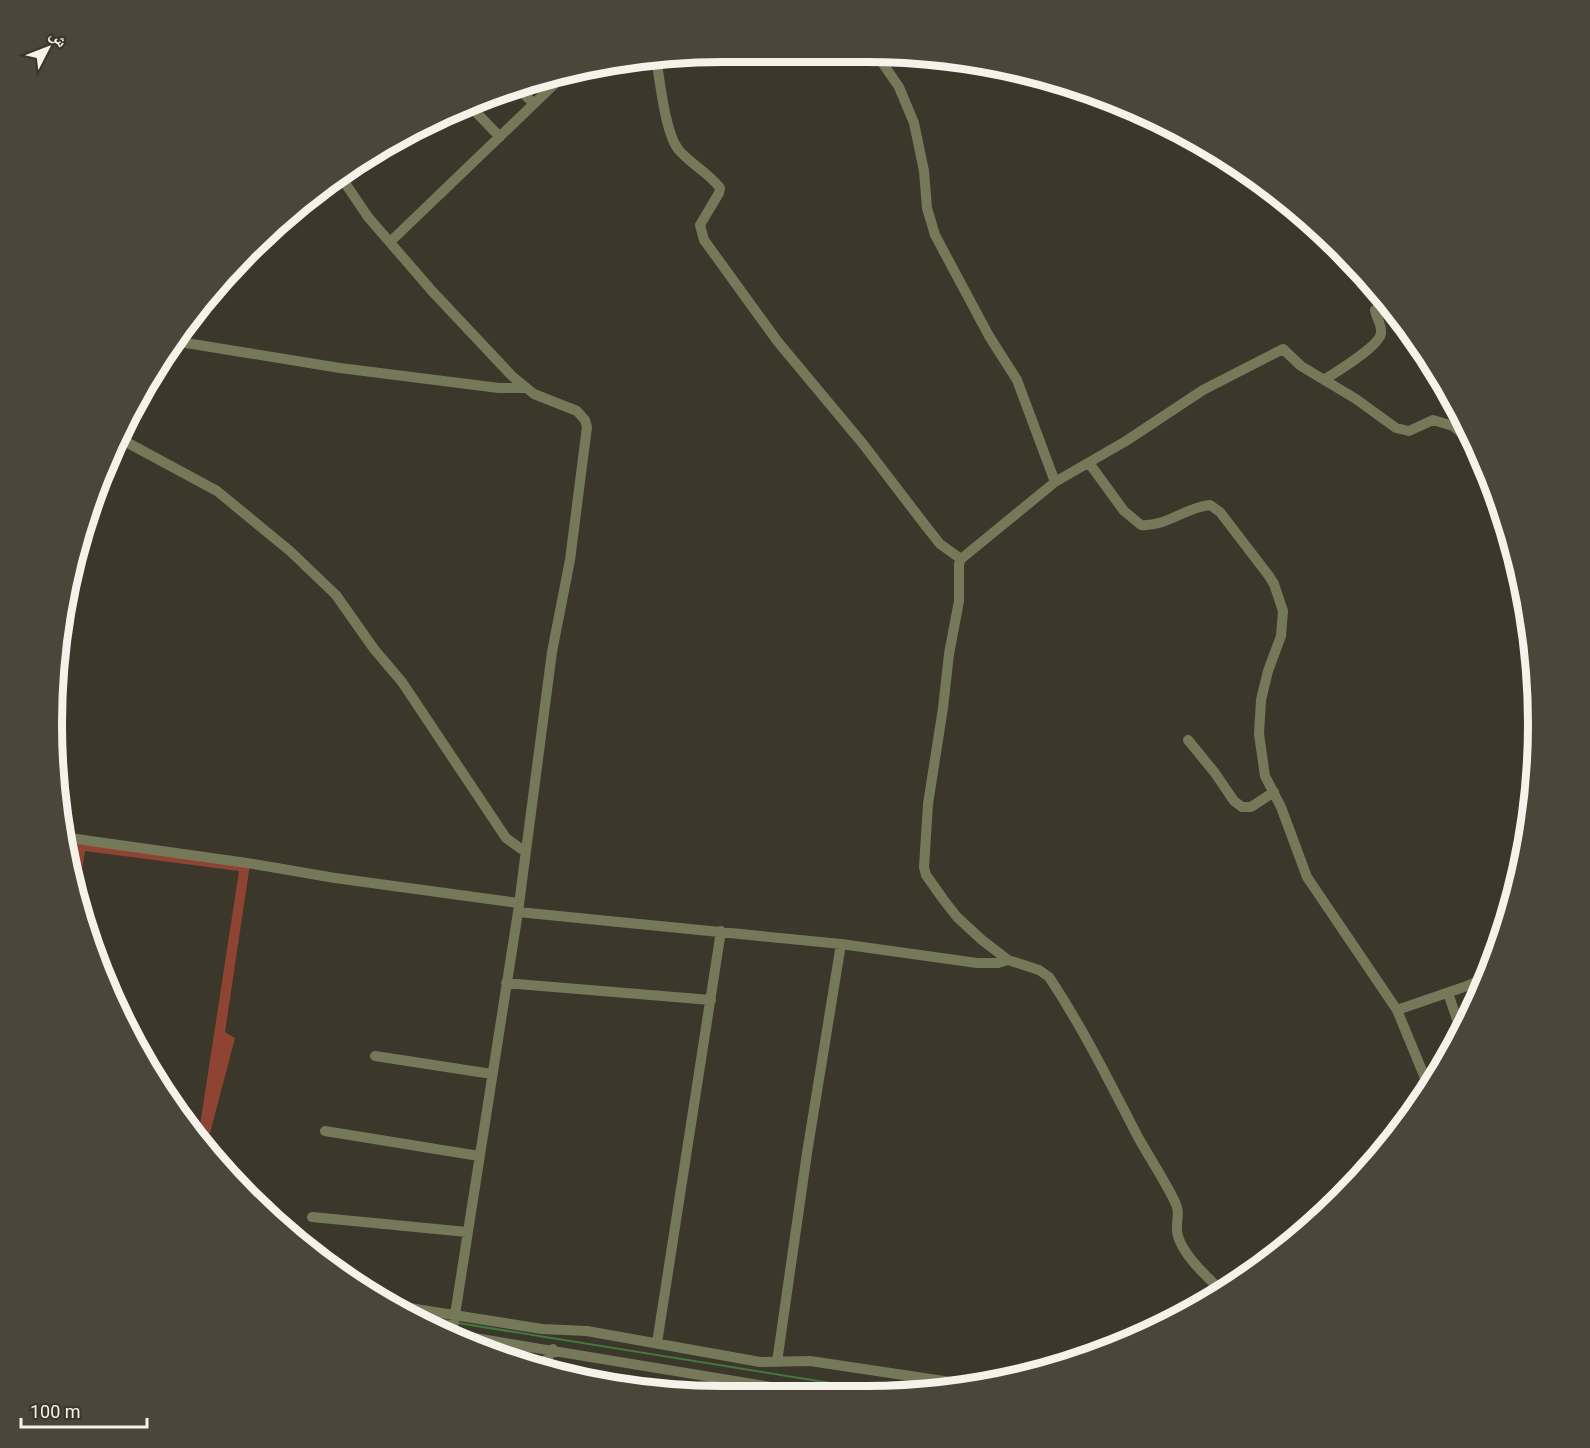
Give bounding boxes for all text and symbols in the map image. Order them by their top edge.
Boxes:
north arrow [18,18,78,78]
text: ش [46,26,72,51]
scale bar [21,1391,147,1429]
text: 100 m [30,1401,81,1422]

